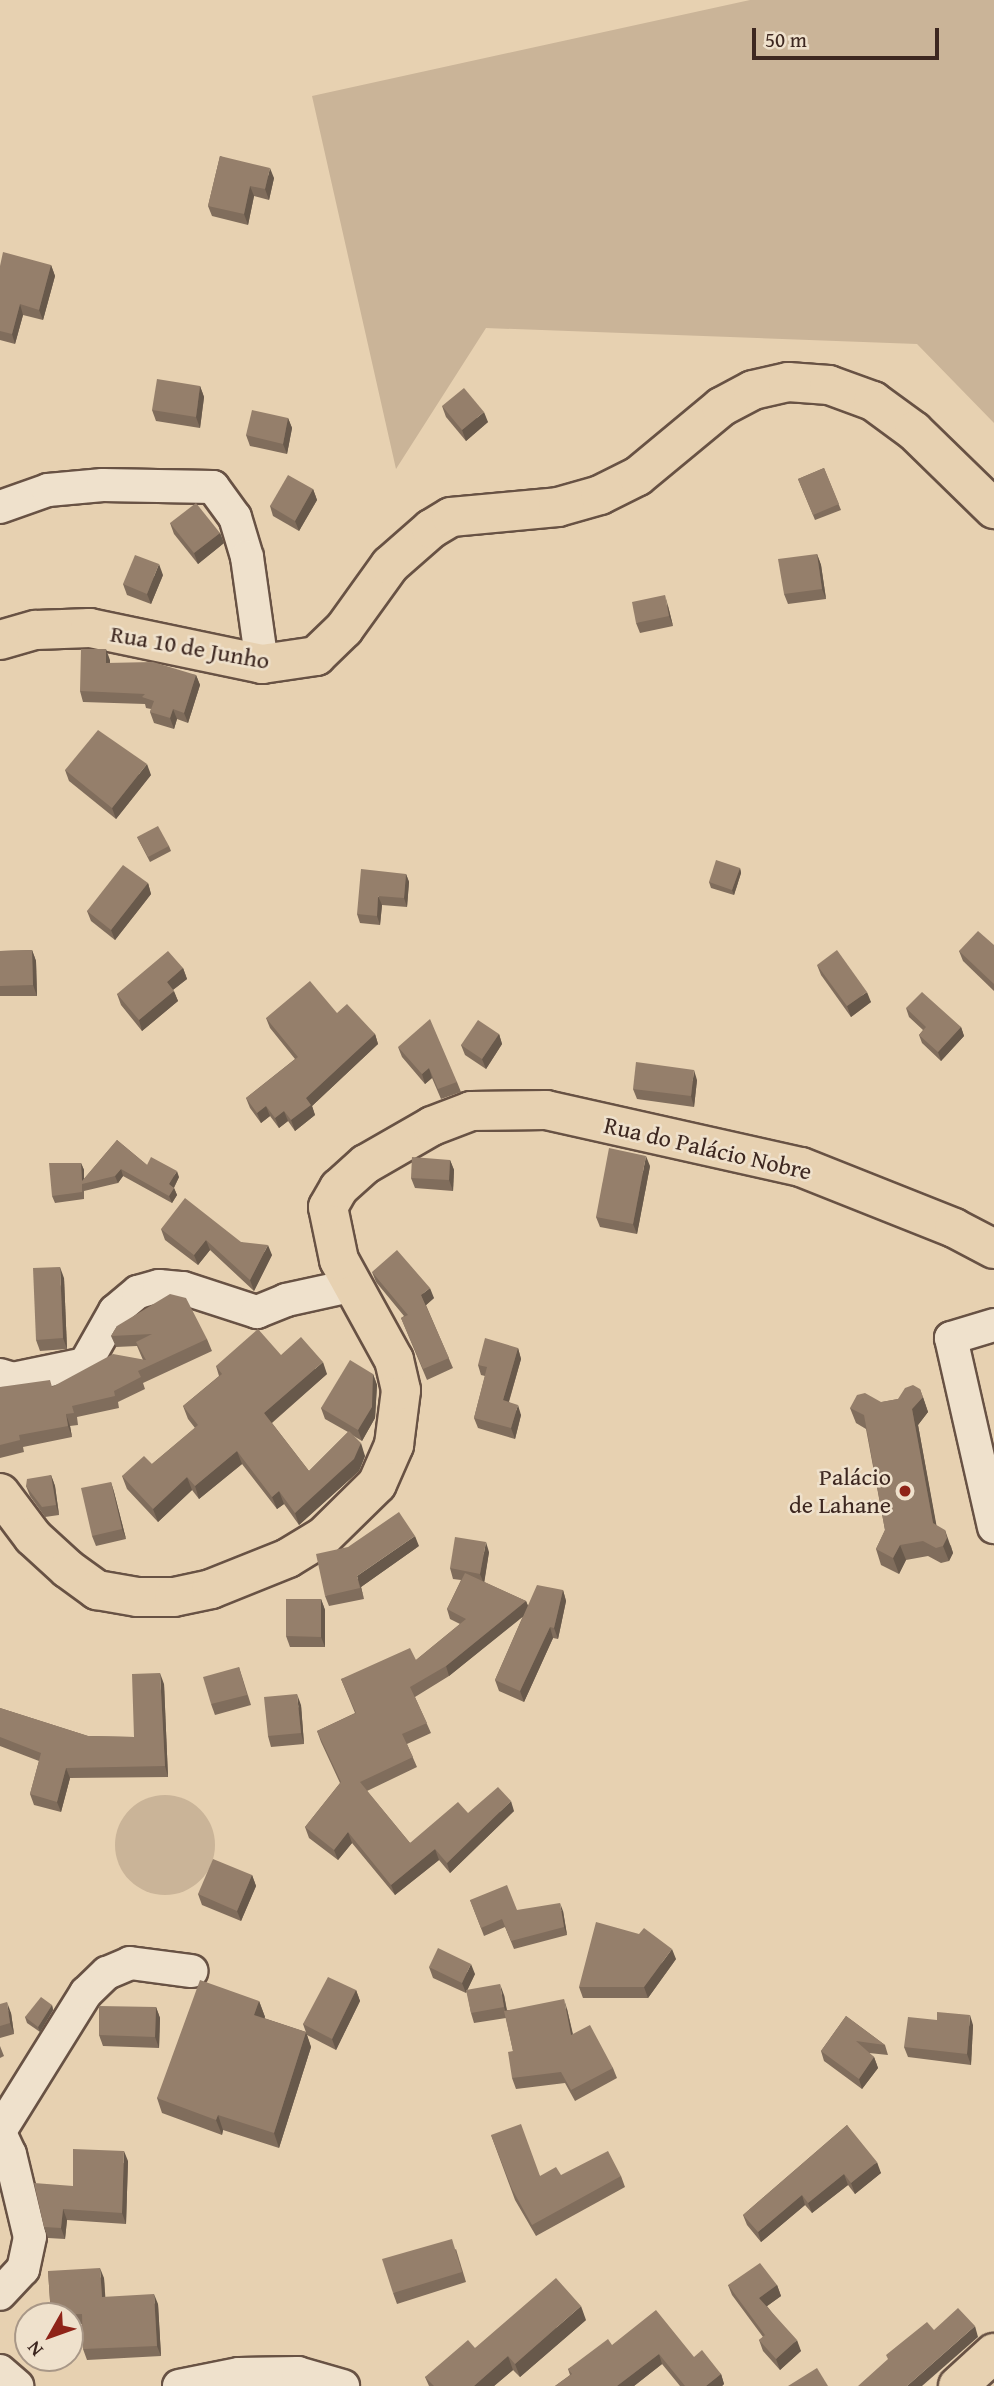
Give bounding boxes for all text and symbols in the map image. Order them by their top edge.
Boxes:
scale bar [756,14,943,58]
text: 50 m [765,24,807,55]
street label: Rua 10 de Junho [108,619,272,675]
street label: Rua do Palácio Nobre [601,1110,815,1186]
place label: Palácio de Lahane [789,1463,891,1519]
marker: Palácio de Lahane [897,1483,913,1499]
north arrow [14,2302,84,2372]
text: N [20,2335,49,2363]

